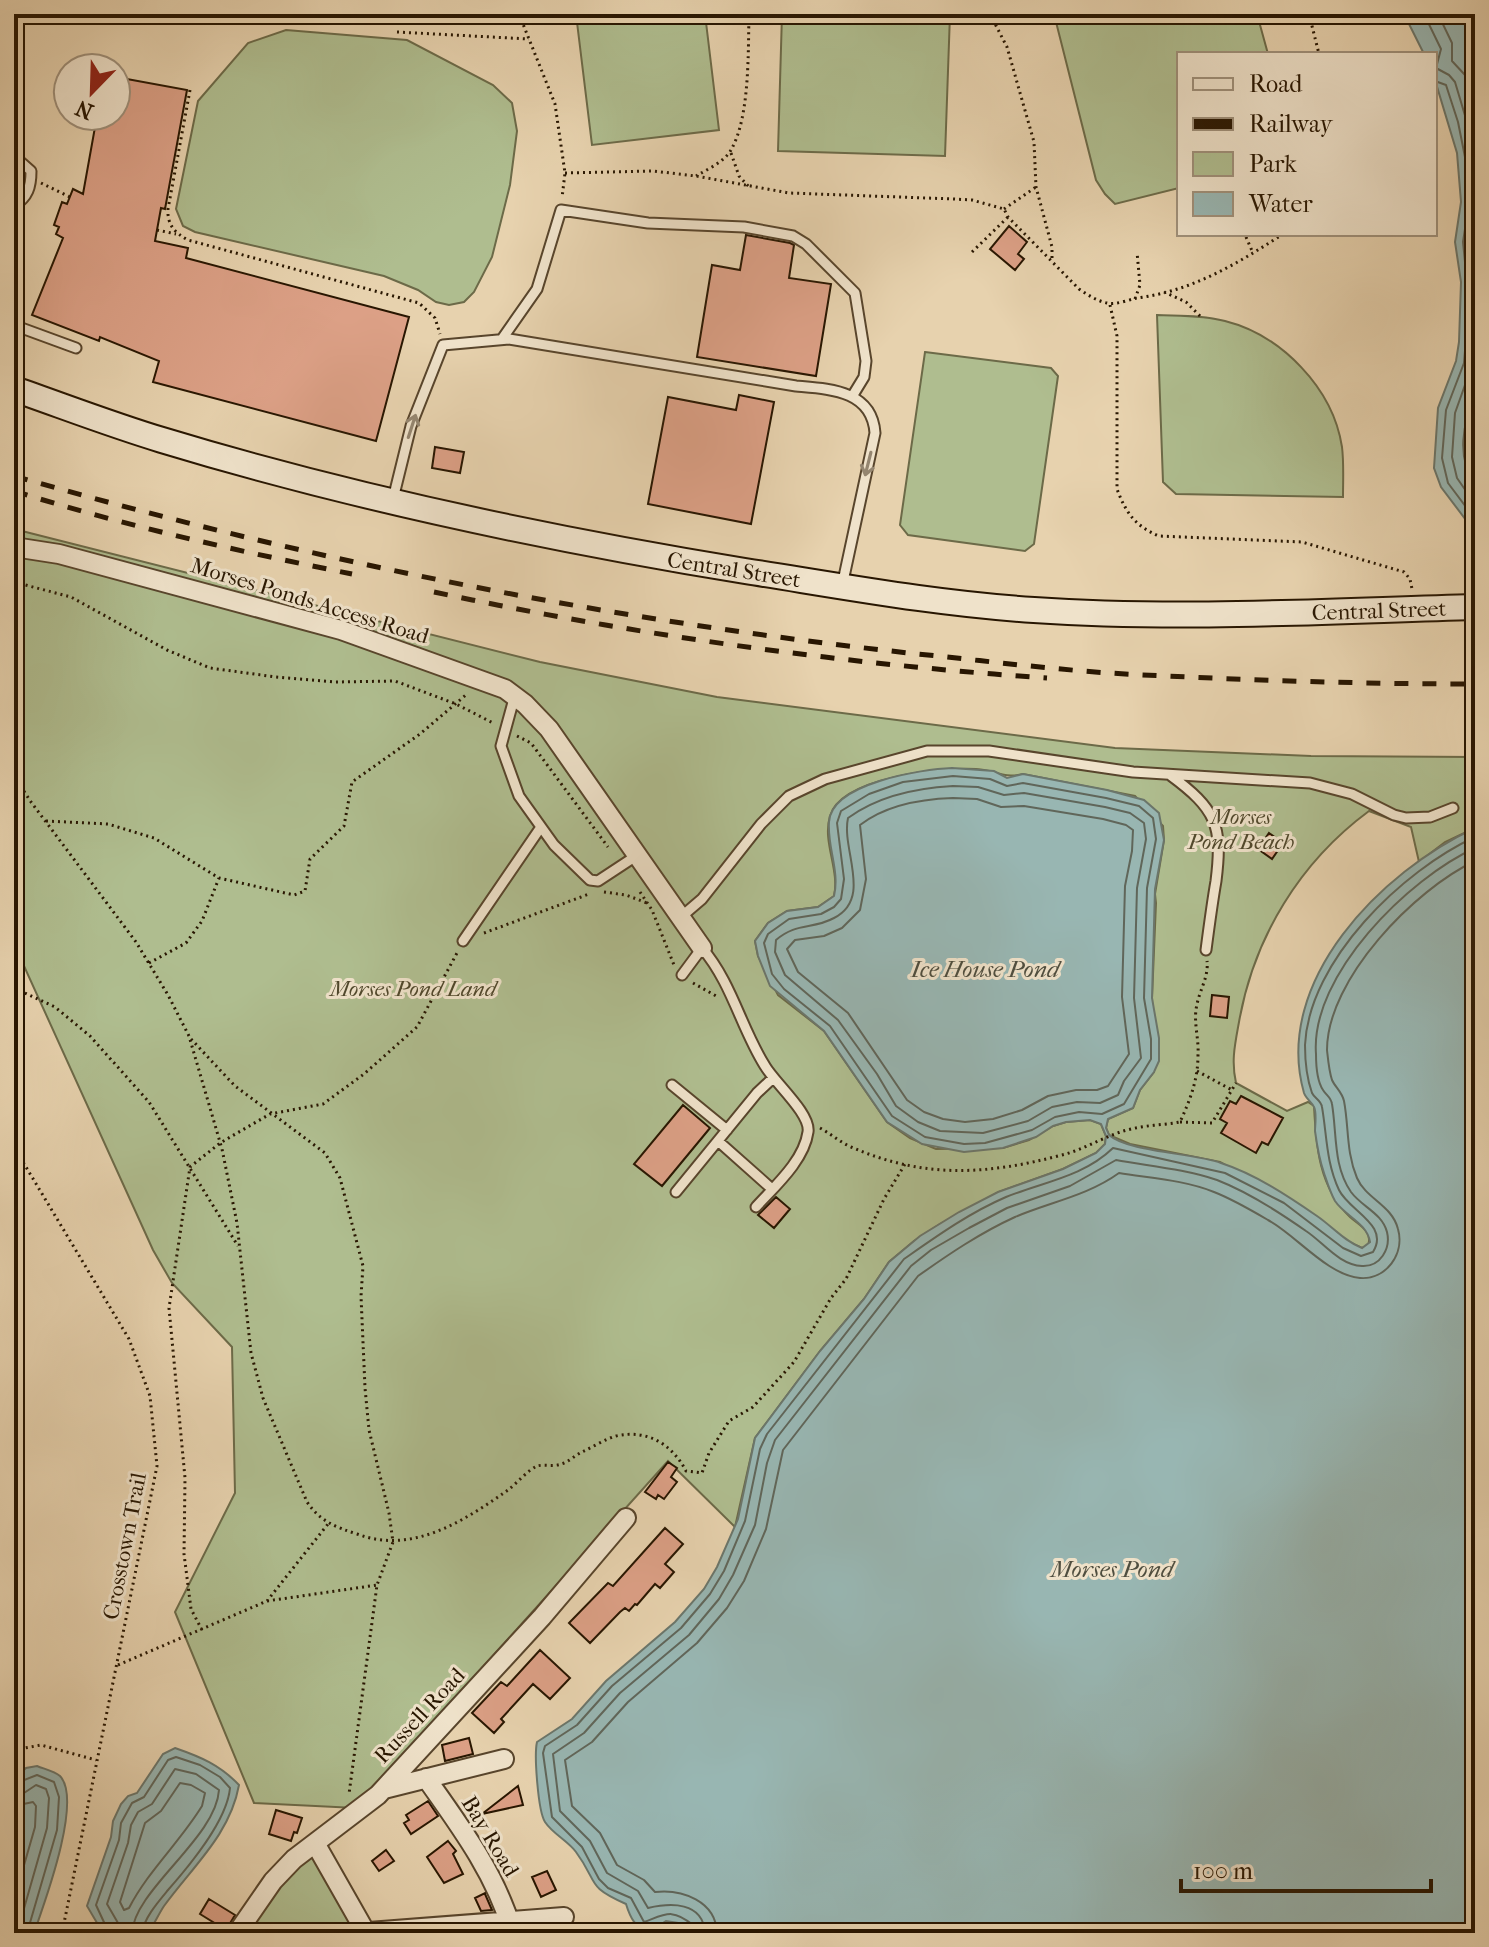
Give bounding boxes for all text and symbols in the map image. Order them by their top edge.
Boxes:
north arrow [52,52,132,132]
legend [1177,52,1437,236]
text: Road [1249,70,1303,98]
text: N [72,94,97,125]
text: Railway [1249,110,1334,138]
text: Park [1249,150,1297,178]
text: Water [1248,190,1313,218]
one-way arrow [406,413,421,438]
one-way arrow [860,451,875,477]
street label: Central Street [665,547,802,593]
street label: Morses Ponds Access Road [187,552,433,650]
street label: Central Street [1311,596,1447,626]
park label: Morses Pond Beach [1187,804,1294,855]
water label: Ice House Pond [910,955,1062,983]
park label: Morses Pond Land [328,976,499,1002]
street label: Crosstown Trail [98,1470,152,1622]
water label: Morses Pond [1049,1555,1176,1583]
street label: Russell Road [369,1662,471,1769]
street label: Bay Road [456,1791,525,1882]
scale bar [1181,1843,1431,1893]
text: 100 m [1193,1857,1253,1885]

